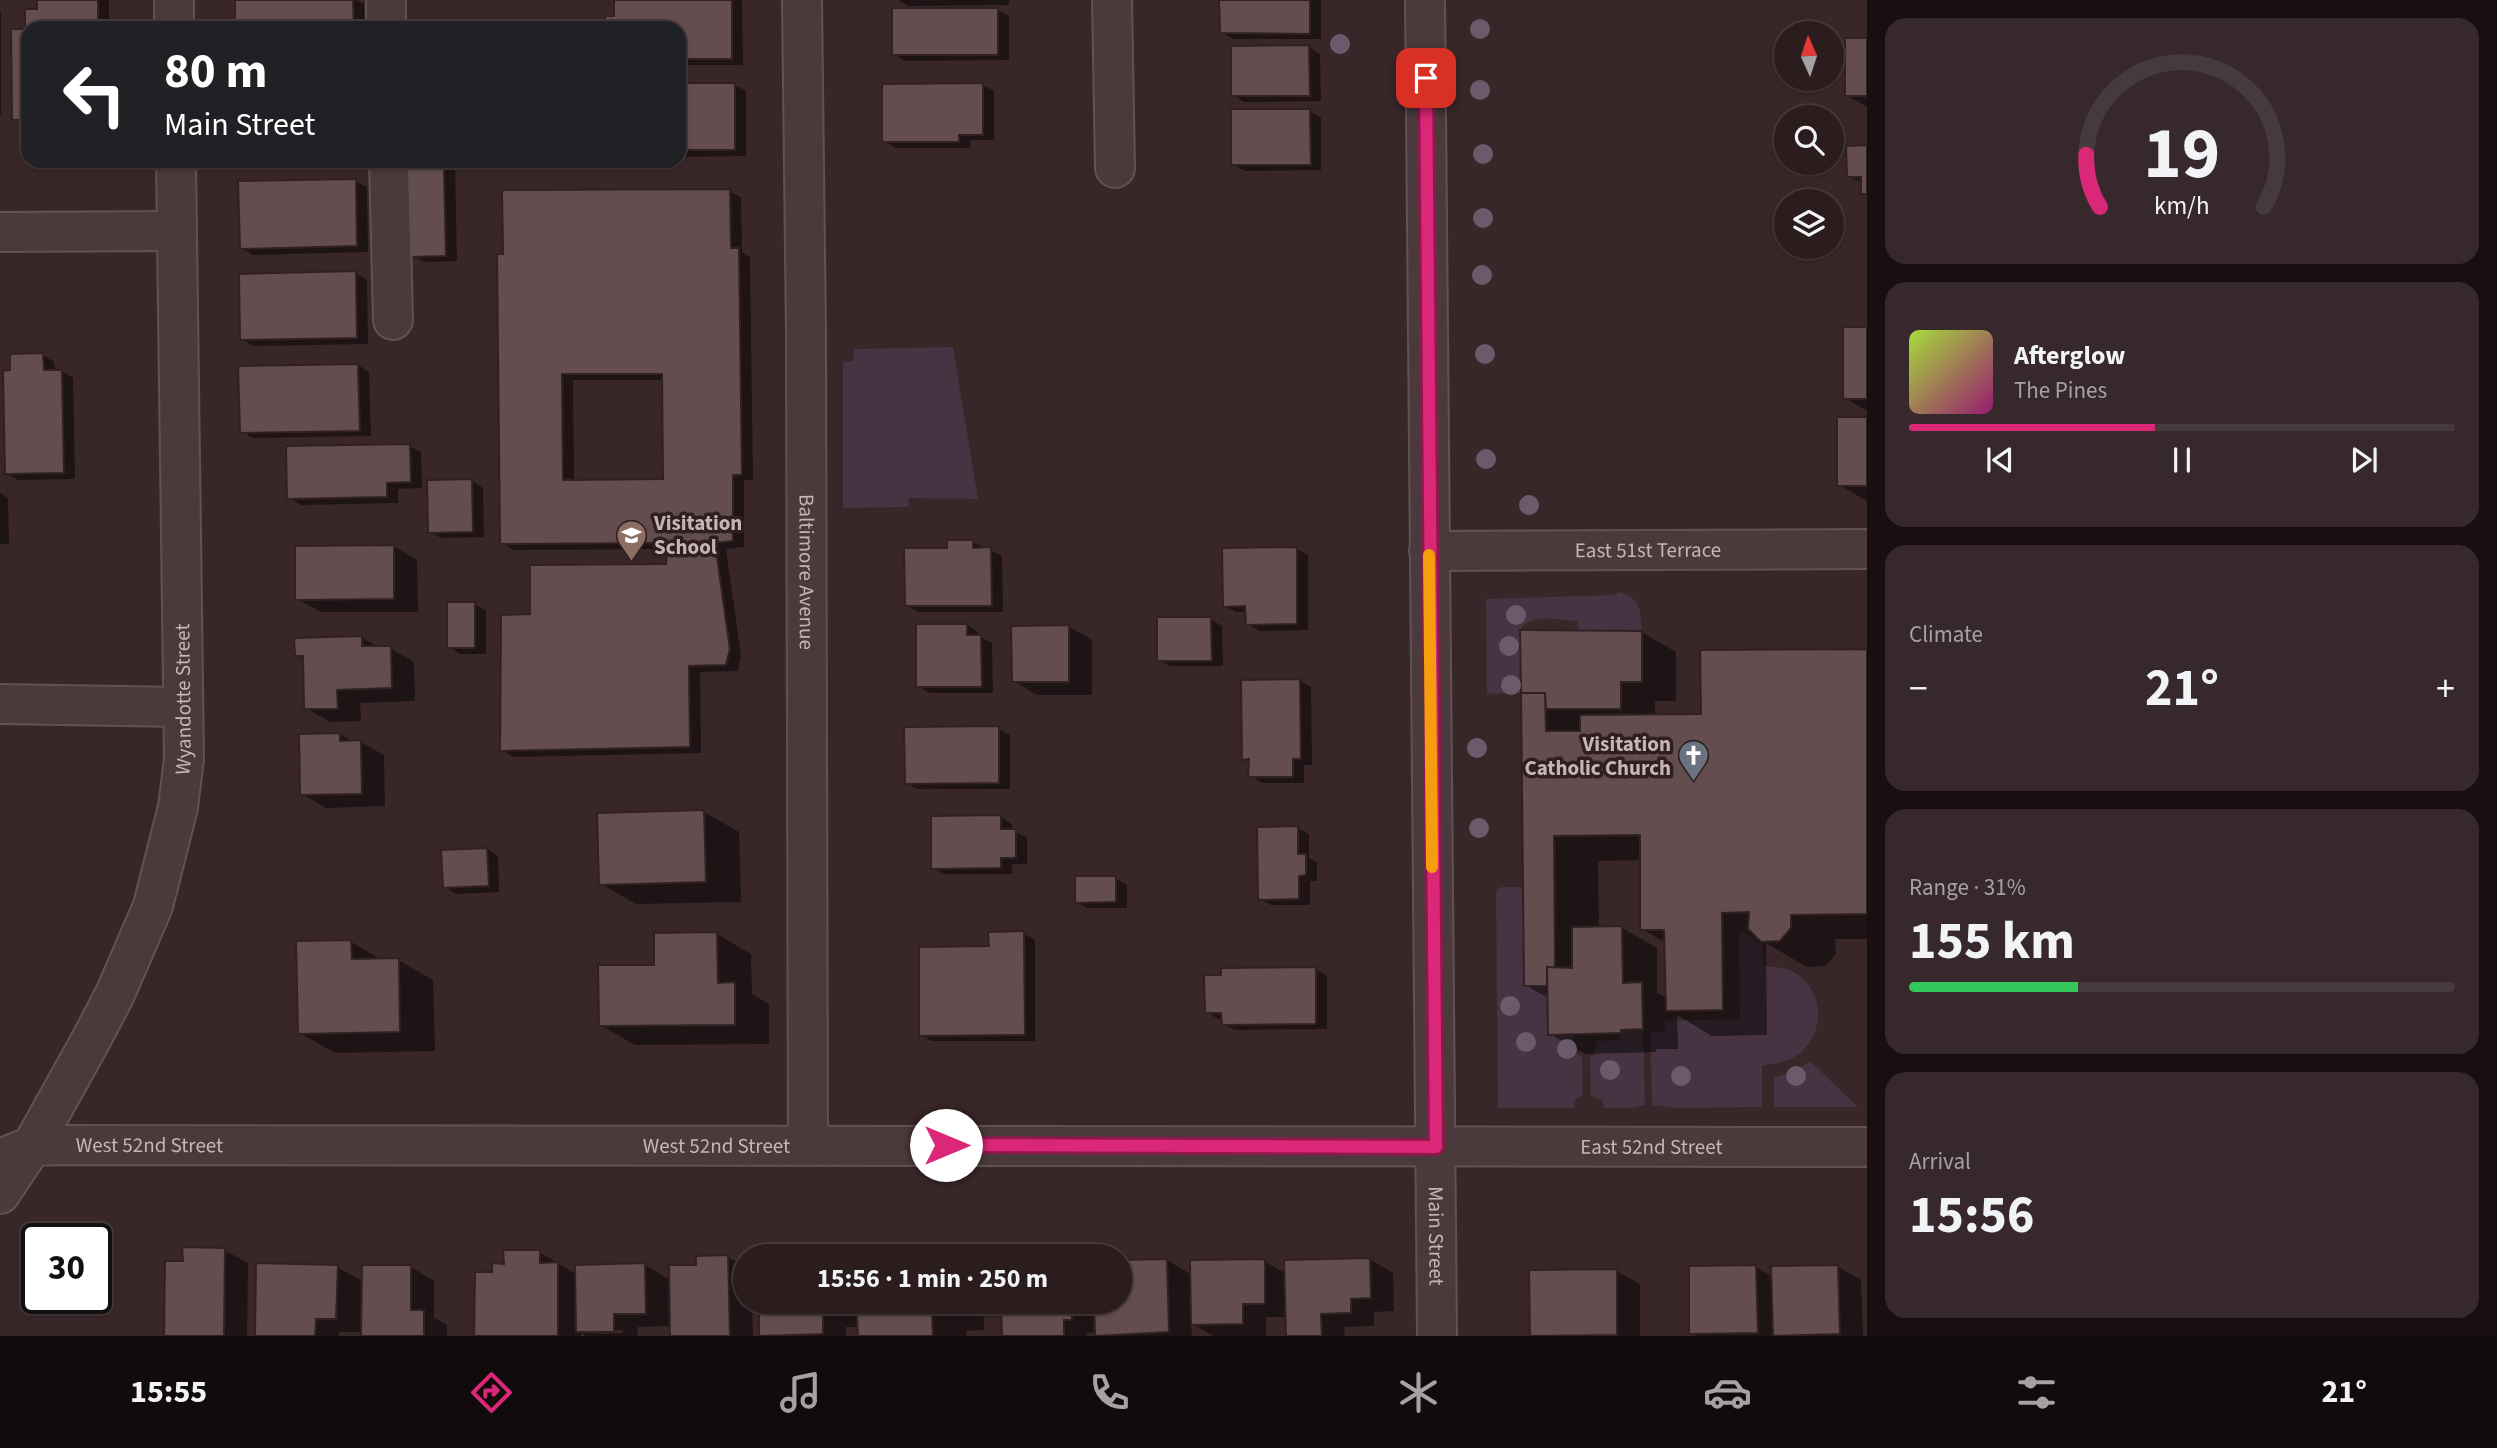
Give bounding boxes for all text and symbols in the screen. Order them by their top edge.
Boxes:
north arrow [1774,21,1844,91]
map controls [1774,21,1844,259]
text: 80 m [164,37,268,107]
pin [1396,48,1456,108]
icon: left [49,49,140,140]
icon: arrive [1407,59,1445,97]
text: Main Street [164,102,315,148]
text: 19 [2144,102,2220,206]
button: search [1774,105,1844,175]
text: km/h [2154,188,2210,224]
button: layers [1774,189,1844,259]
text: Afterglow [2014,337,2125,374]
text: The Pines [2014,374,2107,407]
icon: previous [1981,441,2019,479]
icon: pause [2163,441,2201,479]
icon: next [2345,441,2383,479]
street label: Baltimore Avenue [791,494,822,650]
place label: Visitation School [653,508,742,562]
school or university icon: Visitation School [614,518,648,562]
street label: East 51st Terrace [1575,535,1721,565]
text: Climate [1909,618,1983,651]
street label: Wyandotte Street [167,623,199,777]
text: 21° [2145,652,2219,726]
text: − [1909,662,1928,716]
text: + [2436,662,2455,716]
place label: Visitation Catholic Church [1524,729,1671,783]
church icon: Visitation Catholic Church [1677,739,1711,783]
text: Range · 31% [1909,871,2026,904]
text: 155 km [1909,905,2075,979]
position arrow [909,1108,983,1182]
street label: West 52nd Street [76,1130,223,1160]
street label: West 52nd Street [643,1131,790,1161]
street label: East 52nd Street [1580,1132,1723,1162]
text: Arrival [1909,1145,1971,1178]
text: 15:56 [1909,1179,2034,1253]
street label: Main Street [1421,1186,1452,1286]
speed limit sign: 30 [21,1223,112,1314]
text: 15:56 · 1 min · 250 m [817,1260,1048,1297]
icon: directions [467,1368,516,1417]
icon: music [776,1368,825,1417]
icon: phone [1085,1368,1134,1417]
icon: climate [1394,1368,1443,1417]
icon: car [1703,1368,1752,1417]
icon: filters [2012,1368,2061,1417]
text: 15:55 [130,1369,207,1415]
text: 21° [2321,1369,2367,1415]

